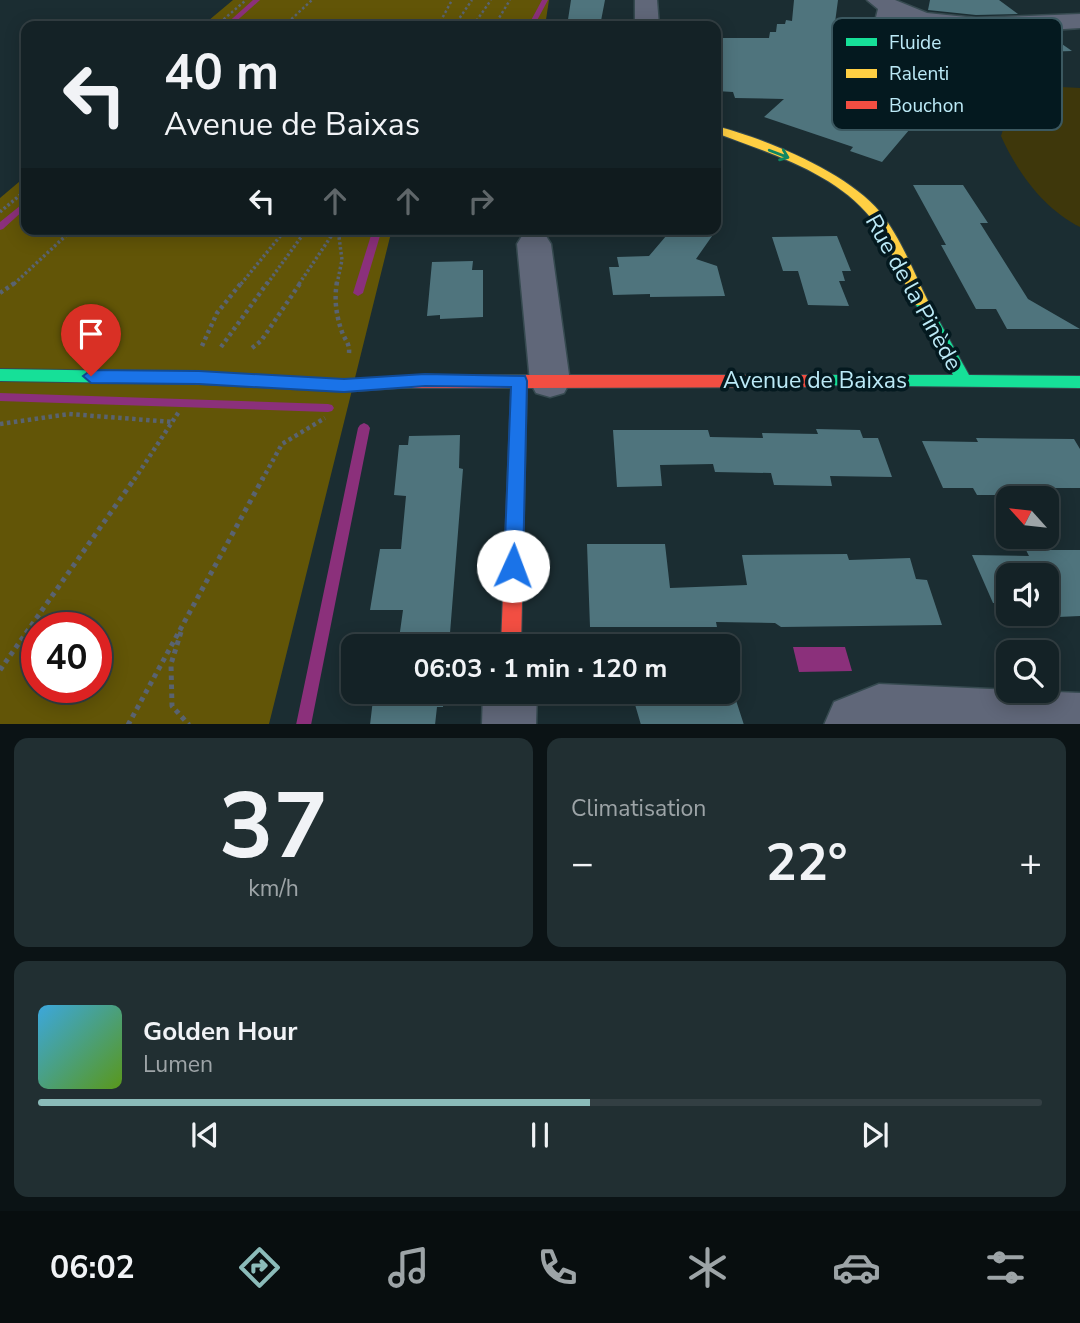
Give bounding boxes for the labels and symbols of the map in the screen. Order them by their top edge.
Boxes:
legend [832,18,1062,130]
text: Fluide [889,30,941,56]
text: Ralenti [889,61,949,87]
text: Bouchon [889,93,964,119]
one-way arrow [768,149,790,162]
street label: Rue de la Pinède [858,209,969,376]
pin [61,304,121,376]
street label: Avenue de Baixas [723,365,907,396]
north arrow [996,486,1059,550]
position arrow [476,529,550,603]
speed limit sign: 40 [21,612,112,703]

